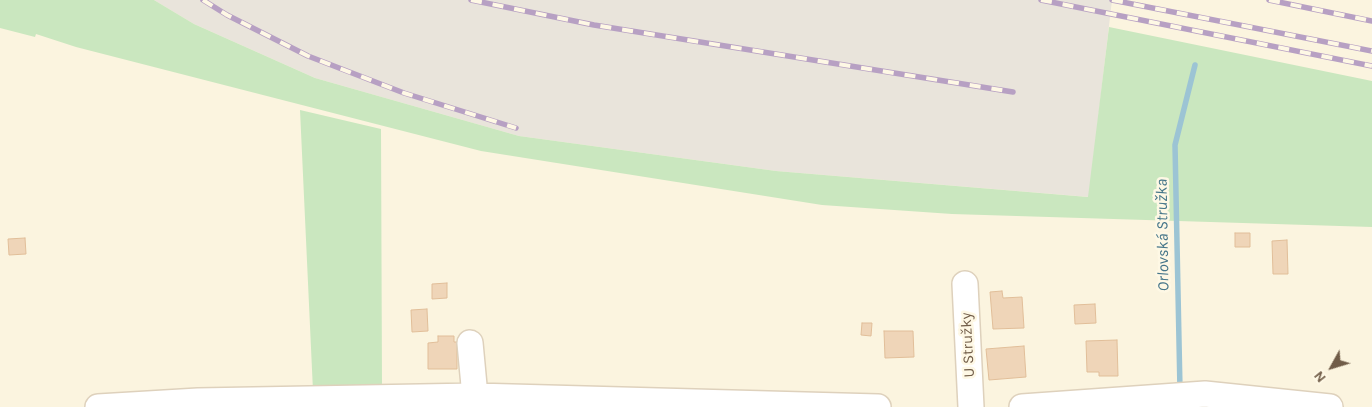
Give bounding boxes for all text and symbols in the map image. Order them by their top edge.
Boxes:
water label: Orlovská Stružka [1152,179,1174,291]
street label: U Stružky [957,312,979,378]
north arrow [1307,342,1357,392]
text: N [1310,368,1330,386]

